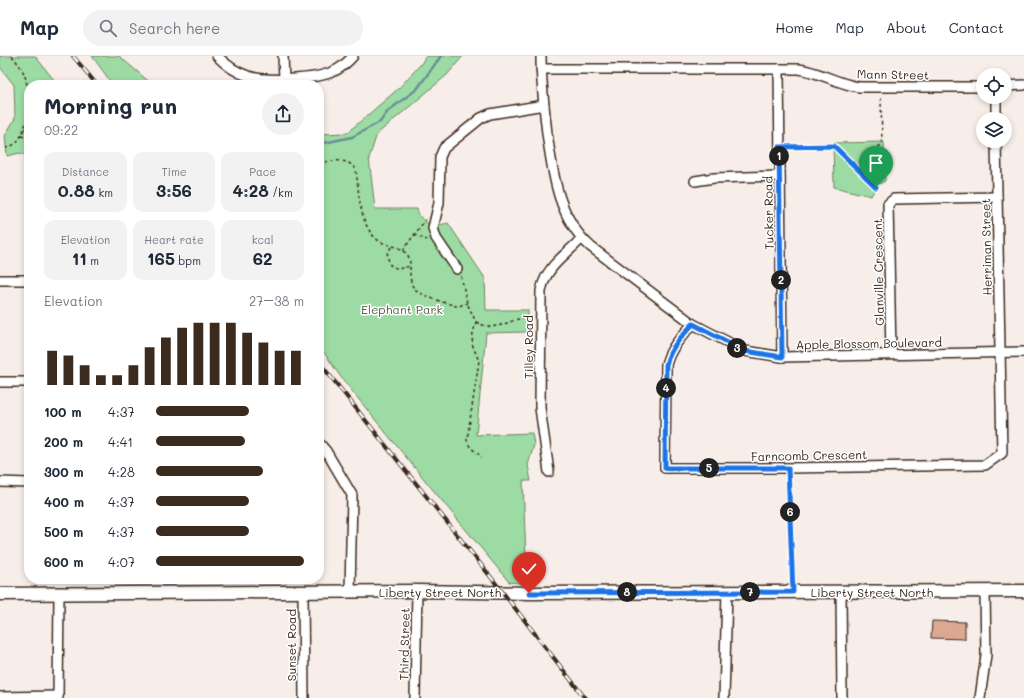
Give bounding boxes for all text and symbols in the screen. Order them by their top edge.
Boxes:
search box [83,10,363,46]
text: Map [20,15,59,40]
icon: search [97,17,119,39]
text: Search here [129,18,220,38]
text: Home [775,18,813,37]
text: Map [835,18,864,37]
text: About [886,18,927,37]
text: Contact [949,18,1004,37]
street label: Mann Street [857,65,929,83]
map controls [976,68,1012,148]
button: locate [976,68,1012,104]
text: Morning run [44,91,177,120]
button: share [262,93,304,135]
button: layers [976,112,1012,148]
text: 09:22 [44,121,78,138]
pin: 1 [769,146,789,166]
pin [859,146,893,187]
text: 1 [777,148,781,163]
icon: arrive [865,152,887,174]
text: Distance [62,164,109,179]
text: Time [161,164,187,179]
text: Pace [249,164,276,179]
street label: Tucker Road [759,176,777,250]
text: 0.88 [58,179,95,201]
text: 3:56 [156,179,192,201]
text: 4:28 [233,179,269,201]
text: km [95,185,113,200]
text: /km [269,185,293,200]
street label: Herriman Street [977,198,995,296]
street label: Glanville Crescent [869,218,887,326]
text: Elevation [61,232,110,247]
text: Heart rate [144,232,204,247]
text: kcal [252,232,274,247]
text: 11 [72,247,87,269]
text: 165 [147,247,175,269]
text: 62 [253,247,273,269]
text: m [87,253,99,268]
text: bpm [175,253,201,268]
pin: 2 [771,270,791,290]
text: 2 [778,272,784,287]
text: Elevation [44,292,102,309]
text: 27–38 m [249,292,304,309]
park label: Elephant Park [361,301,443,317]
street label: Tilley Road [520,315,536,379]
street label: Apple Blossom Boulevard [796,334,943,352]
pin: 3 [727,338,747,358]
text: 3 [734,340,740,355]
pin: 4 [656,378,676,398]
text: 4 [663,380,669,395]
text: 100 m [44,403,81,420]
text: 4:37 [108,403,135,420]
text: 200 m [44,433,83,450]
text: 4:41 [108,433,133,450]
street label: Farncomb Crescent [751,446,867,464]
pin: 5 [699,458,719,478]
text: 5 [706,460,712,475]
text: 300 m [44,463,84,480]
text: 4:28 [108,463,135,480]
text: 400 m [44,493,84,510]
text: 4:37 [108,493,135,510]
pin: 6 [780,502,800,522]
text: 6 [787,504,793,519]
text: 500 m [44,523,83,540]
text: 4:37 [108,523,135,540]
pin [512,552,546,593]
text: 600 m [44,553,84,570]
text: 4:07 [108,553,135,570]
icon: check [518,558,540,580]
pin: 8 [617,582,637,602]
pin: 7 [740,582,760,602]
street label: Liberty Street North [379,584,502,600]
text: 8 [624,584,630,599]
text: 7 [747,584,753,599]
street label: Liberty Street North [811,584,934,600]
street label: Third Street [395,607,413,681]
street label: Sunset Road [283,608,299,681]

